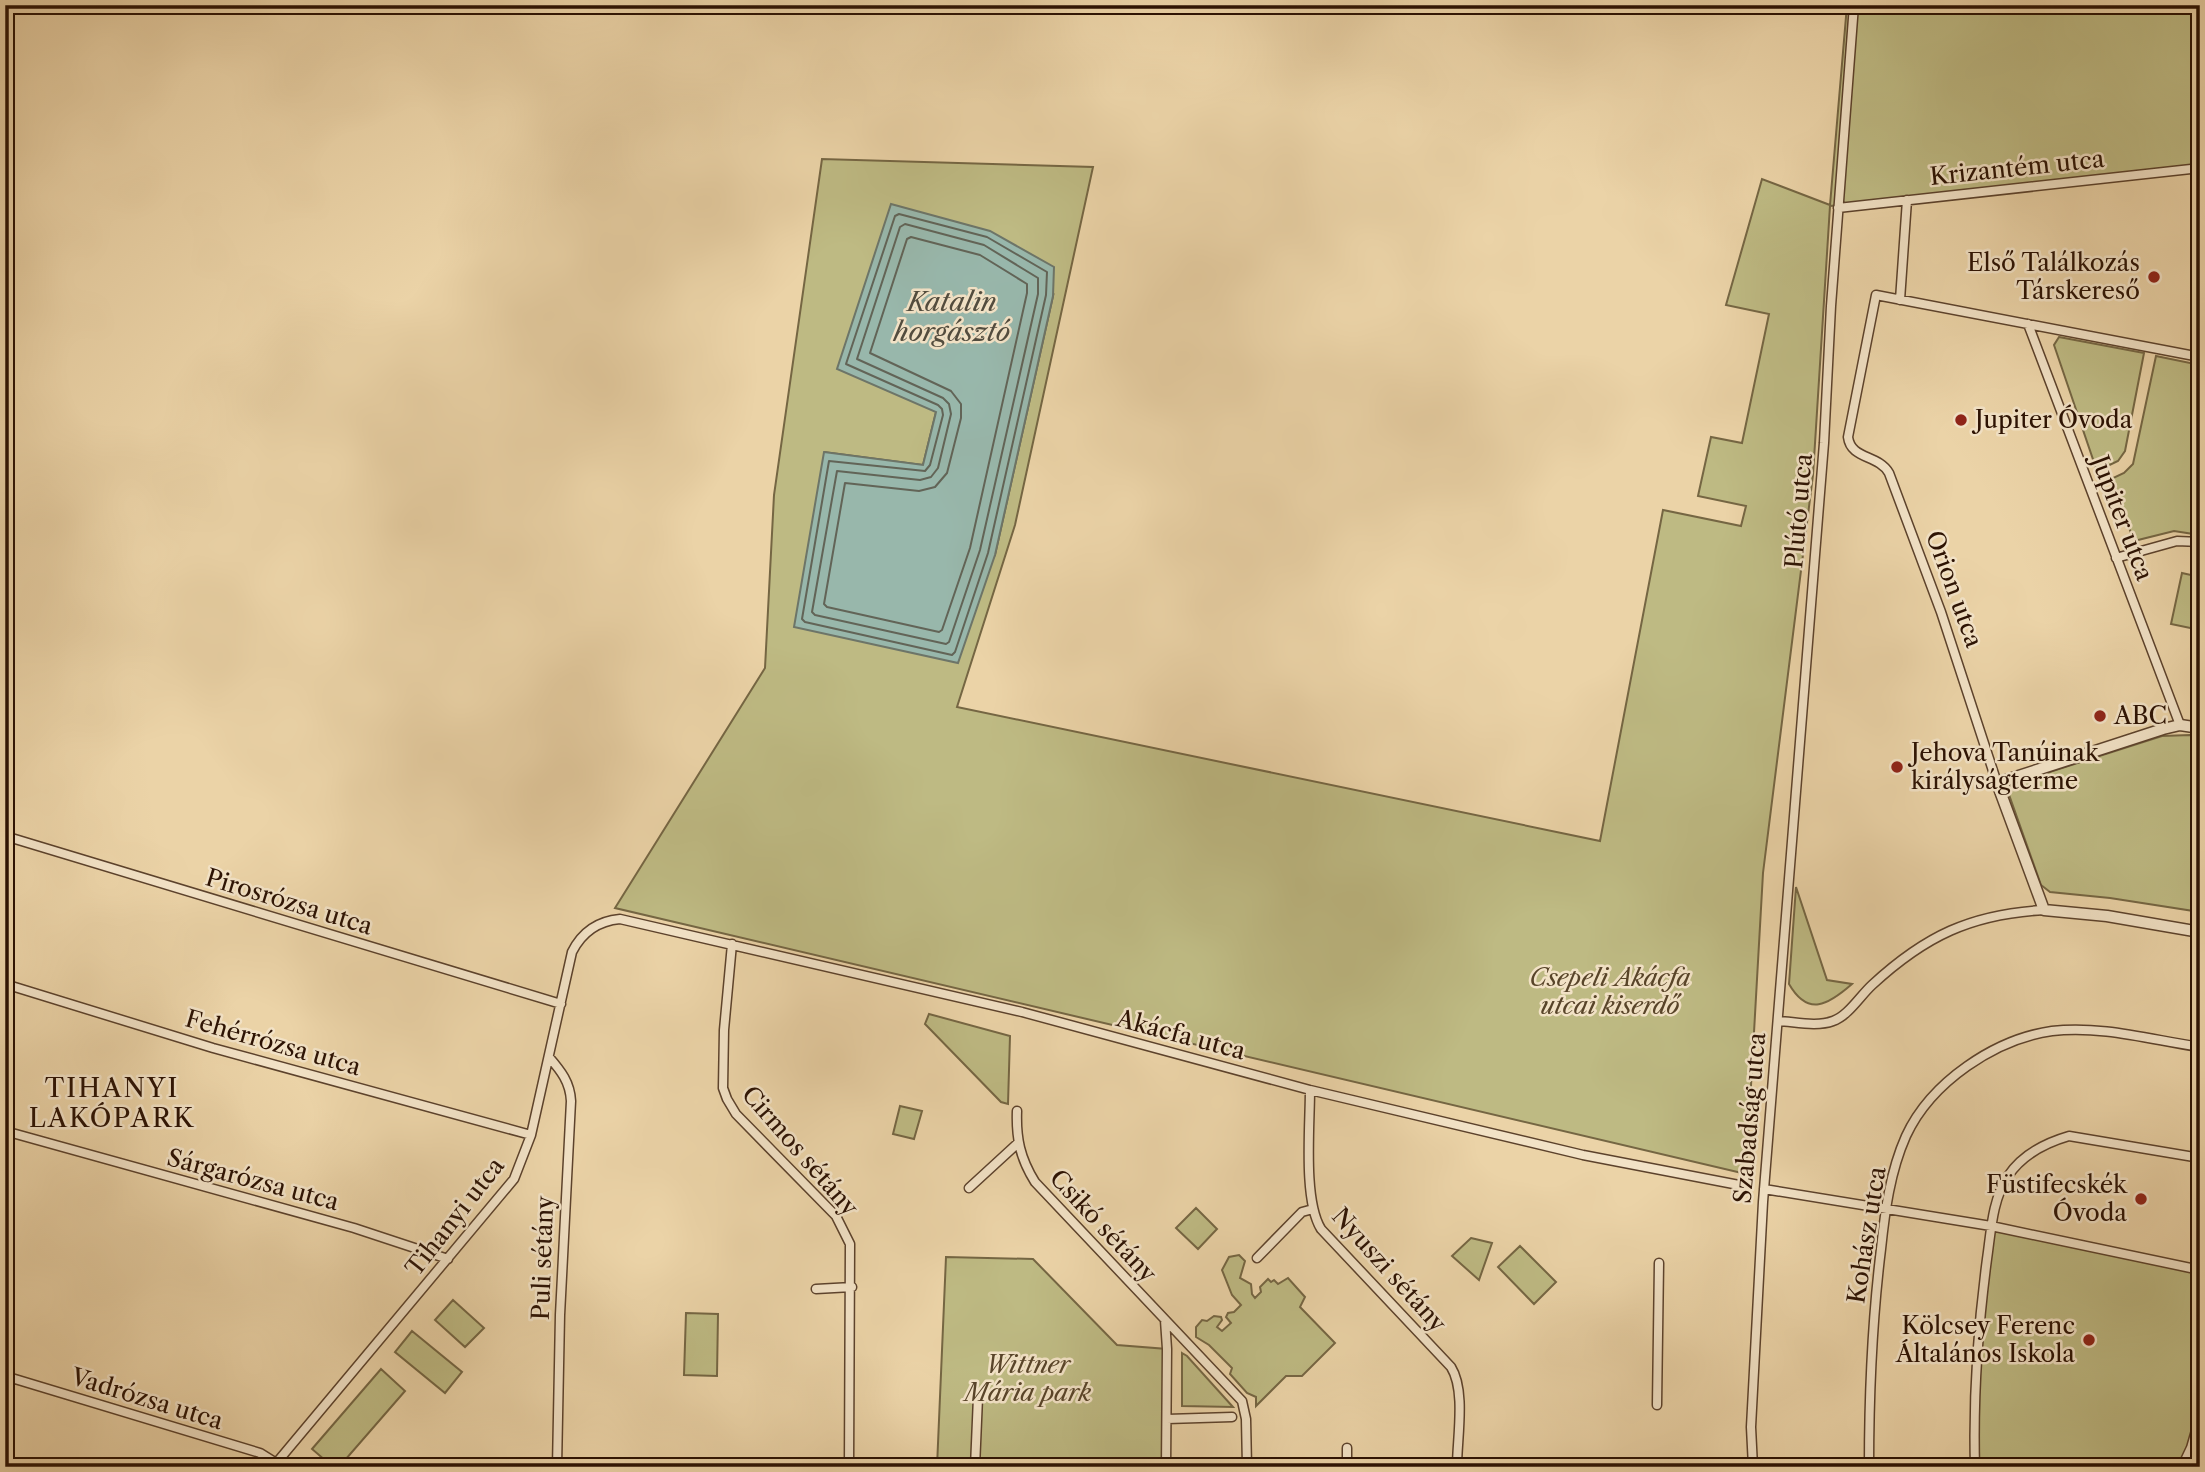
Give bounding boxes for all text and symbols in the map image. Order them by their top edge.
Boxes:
street label: Krizantém utca [1928,144,2106,191]
place label: Első Találkozás Társkereső [1967,248,2140,305]
marker: Első Találkozás Társkereső [2146,269,2162,285]
water label: Katalin horgásztó [892,286,1011,348]
place label: Jupiter Óvoda [1971,404,2133,434]
marker: Jupiter Óvoda [1953,412,1969,428]
street label: Jupiter utca [2084,447,2160,585]
street label: Plútó utca [1779,452,1818,570]
street label: Orion utca [1920,527,1989,651]
place label: ABC [2113,701,2167,730]
marker: ABC [2092,708,2108,724]
place label: Jehova Tanúinak királyságterme [1907,738,2100,795]
marker: Jehova Tanúinak királyságterme [1889,759,1905,775]
street label: Pirosrózsa utca [202,862,376,941]
park label: Csepeli Akácfa utcai kiserdő [1530,963,1690,1020]
street label: Akácfa utca [1113,1003,1249,1066]
street label: Fehérrózsa utca [182,1004,365,1082]
street label: Szabadság utca [1728,1031,1771,1205]
district label: TIHANYI LAKÓPARK [29,1072,195,1134]
street label: Cirmos sétány [736,1080,865,1222]
street label: Sárgarózsa utca [164,1143,343,1216]
street label: Tihanyi utca [399,1151,510,1282]
street label: Csikó sétány [1044,1163,1163,1288]
street label: Kohász utca [1841,1164,1892,1305]
place label: Füstifecskék Óvoda [1986,1170,2128,1227]
marker: Füstifecskék Óvoda [2133,1191,2149,1207]
street label: Puli sétány [526,1195,559,1321]
street label: Nyuszi sétány [1326,1202,1453,1338]
place label: Kölcsey Ferenc Általános Iskola [1895,1311,2075,1368]
marker: Kölcsey Ferenc Általános Iskola [2081,1332,2097,1348]
park label: Wittner Mária park [962,1350,1092,1407]
street label: Vadrózsa utca [67,1361,227,1435]

